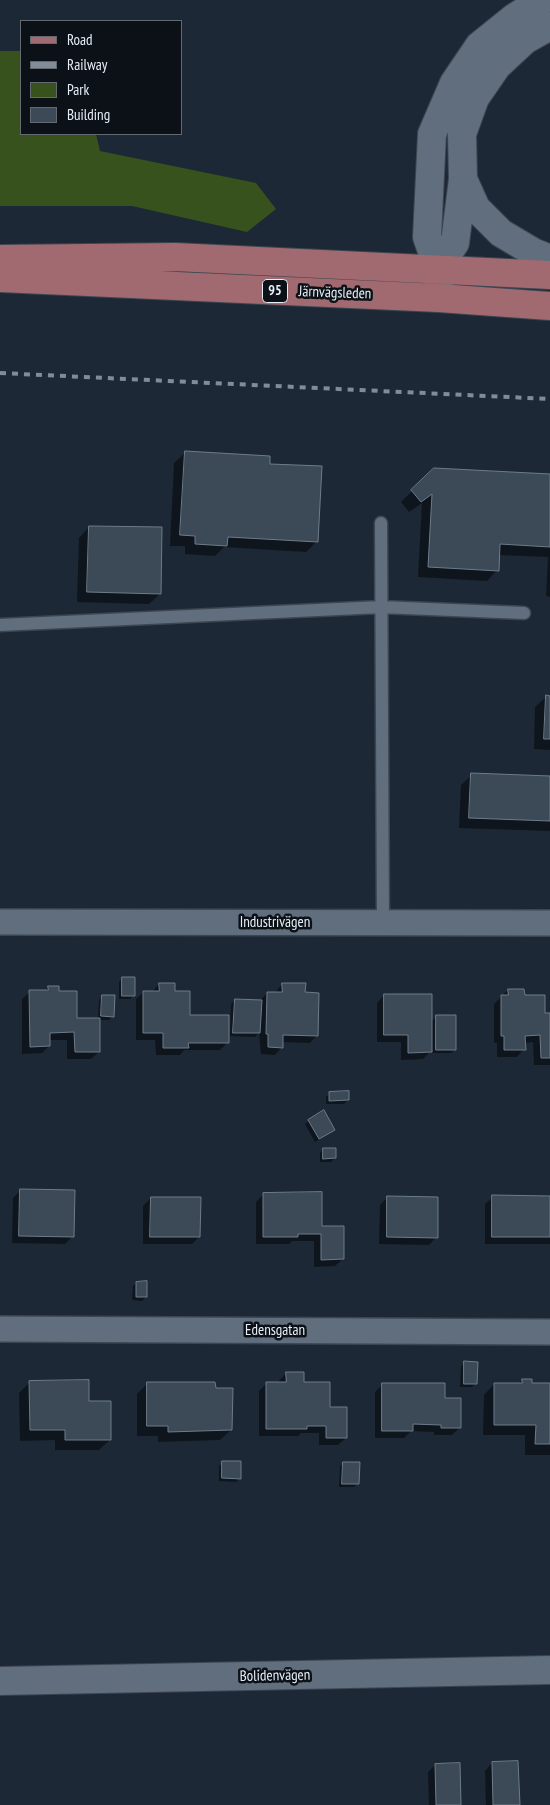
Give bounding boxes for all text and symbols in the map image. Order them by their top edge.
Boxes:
legend [20,20,182,135]
text: Road [67,30,93,49]
text: Railway [67,55,107,74]
text: Park [67,80,89,99]
text: Building [67,105,110,124]
road number: 95 [262,280,288,302]
street label: Järnvägsleden [298,283,372,303]
street label: Industrivägen [240,914,310,932]
street label: Edensgatan [245,1322,305,1340]
street label: Bolidenvägen [240,1666,310,1686]

